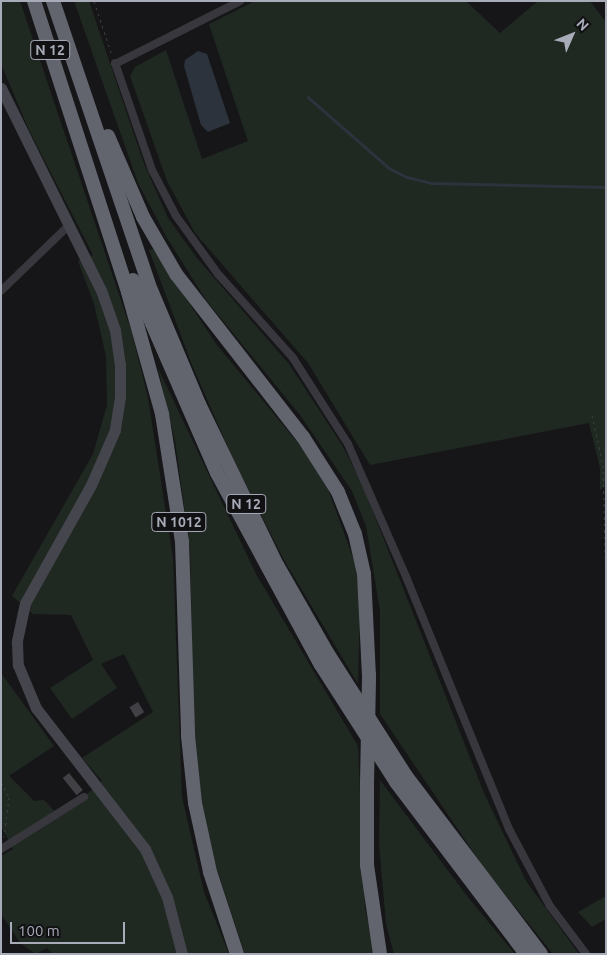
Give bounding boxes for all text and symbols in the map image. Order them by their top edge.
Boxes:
north arrow [547,10,597,60]
text: N [573,15,592,34]
road number: N 12 [30,38,70,62]
road number: N 12 [226,492,266,516]
road number: N 1012 [150,511,208,534]
scale bar [12,912,128,944]
text: 100 m [18,922,60,939]

